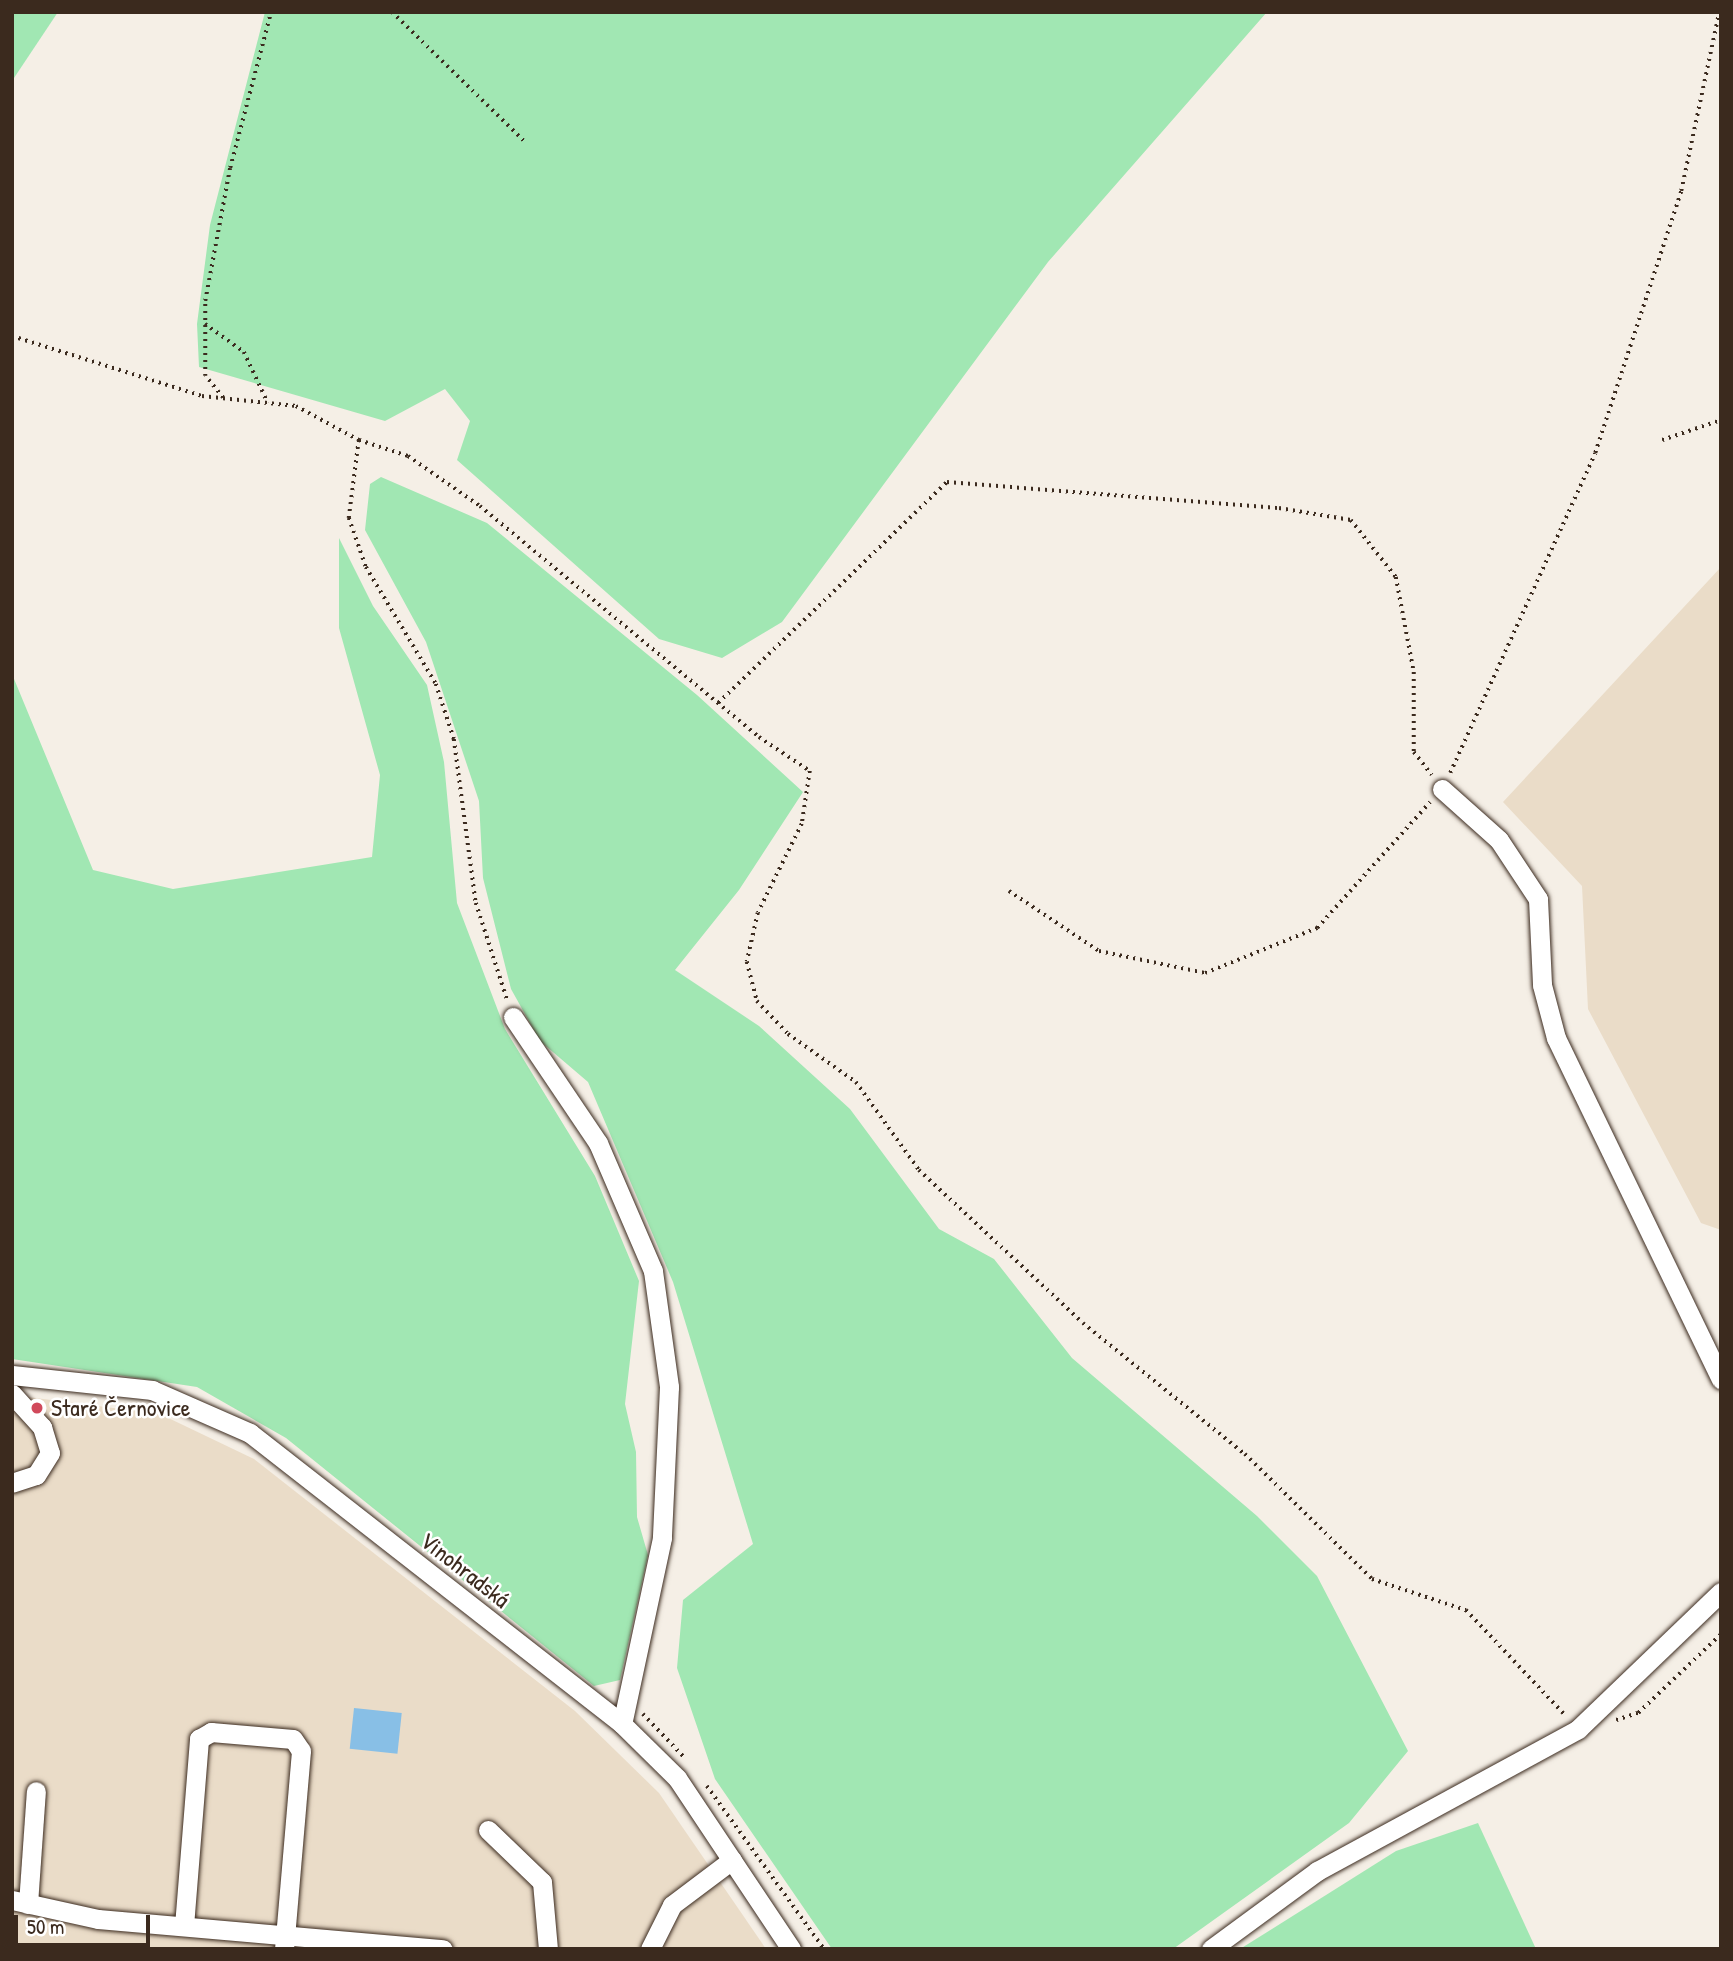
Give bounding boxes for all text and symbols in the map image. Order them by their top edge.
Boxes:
place label: Staré Černovice [51,1394,190,1422]
marker: Staré Černovice [29,1400,45,1416]
street label: Vinohradská [414,1526,516,1614]
scale bar [18,1902,154,1946]
text: 50 m [27,1912,64,1941]

